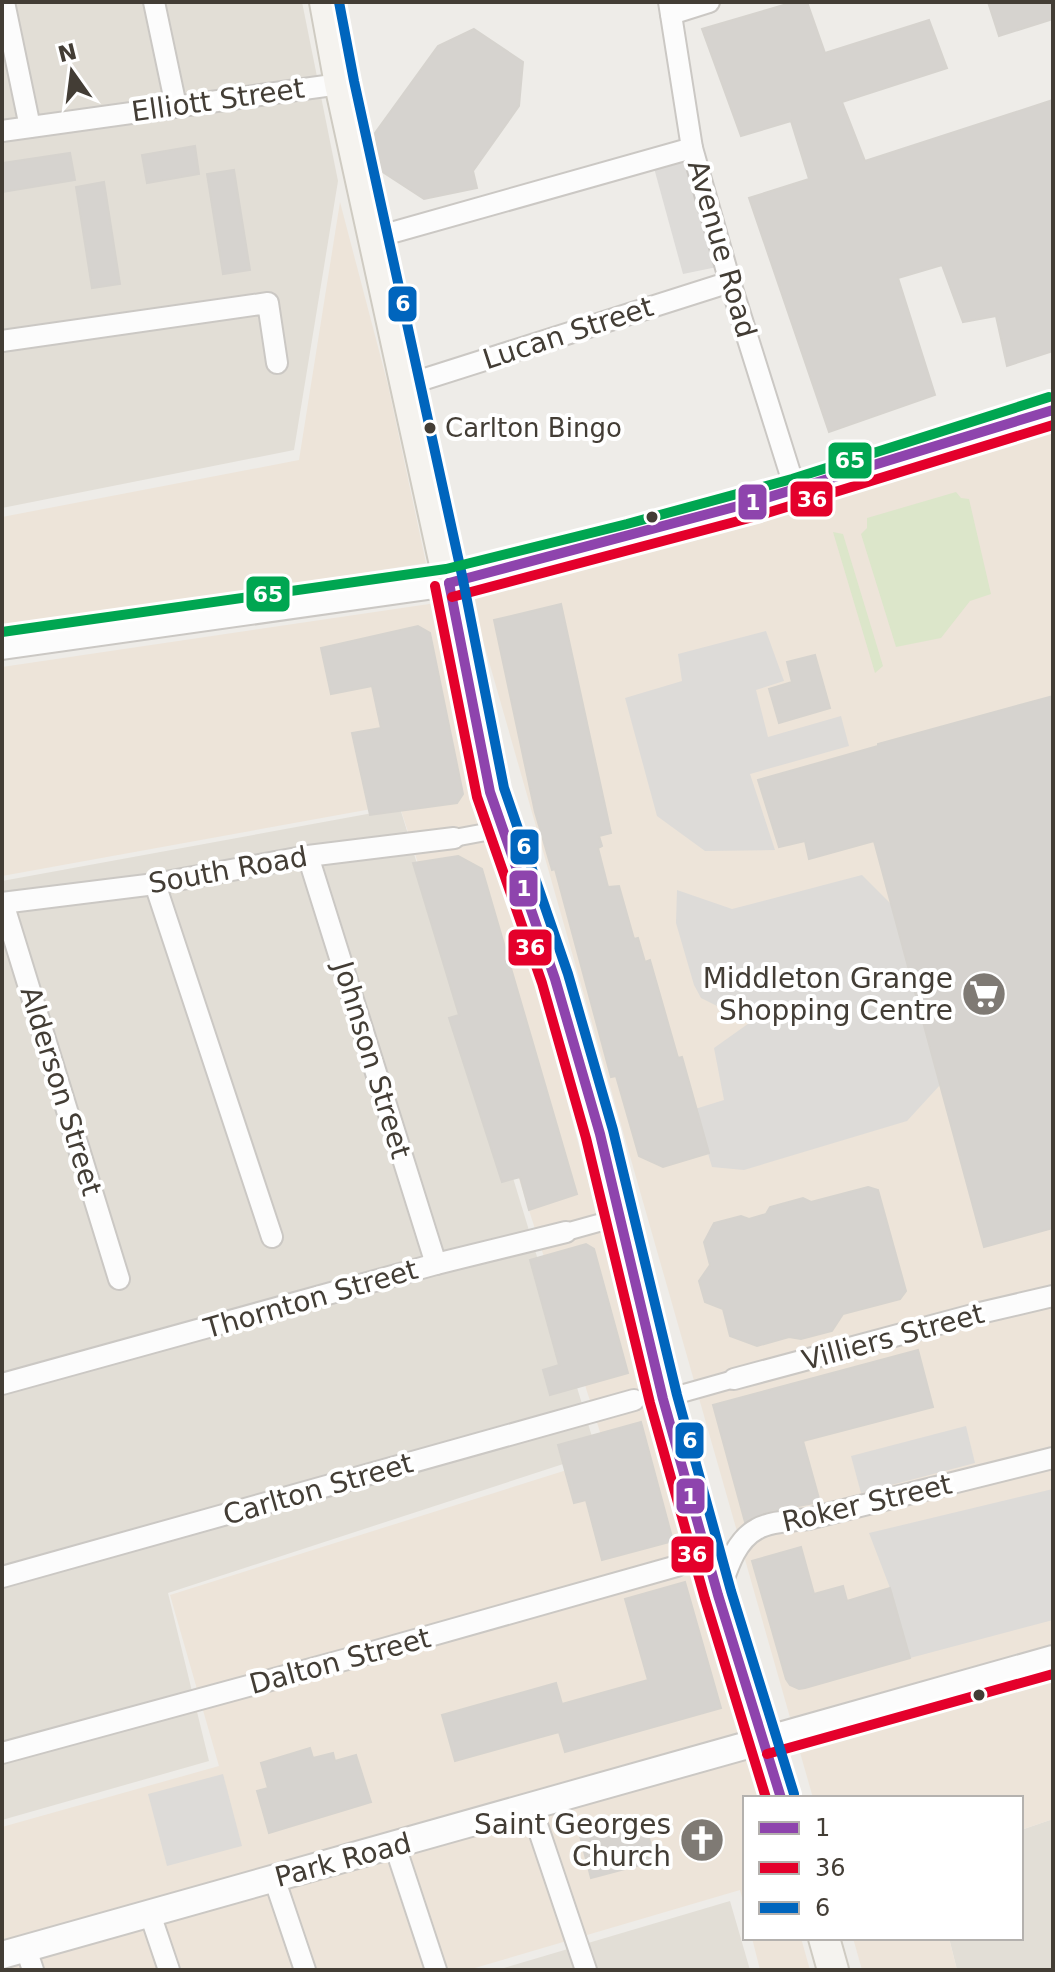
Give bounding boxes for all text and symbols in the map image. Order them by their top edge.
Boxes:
north arrow [32,32,112,112]
text: N [55,39,79,67]
street label: Elliott Street [129,72,307,128]
street label: Avenue Road [681,156,763,342]
line badge: 6 [387,285,418,323]
street label: Lucan Street [479,290,657,376]
text: 6 [395,291,411,316]
place label: Carlton Bingo [445,413,622,443]
marker: Carlton Bingo [422,420,438,436]
line badge: 65 [827,441,873,480]
text: 65 [835,448,865,473]
line badge: 36 [789,480,834,518]
line badge: 1 [737,483,768,521]
text: 36 [797,487,827,512]
text: 1 [745,490,761,515]
unlabelled marker [644,509,660,525]
line badge: 65 [245,575,291,613]
text: 65 [253,582,283,607]
line badge: 6 [509,828,540,866]
text: 6 [516,834,532,859]
street label: South Road [146,840,310,900]
line badge: 1 [508,869,539,908]
text: 1 [516,876,532,901]
line badge: 36 [507,928,553,967]
text: 36 [515,935,545,960]
street label: Johnson Street [326,956,418,1163]
place label: Middleton Grange Shopping Centre [703,962,953,1027]
supermarket icon: Middleton Grange Shopping Centre [960,970,1008,1018]
street label: Alderson Street [14,982,108,1200]
street label: Thornton Street [199,1253,422,1346]
street label: Villiers Street [798,1297,988,1377]
line badge: 6 [674,1421,705,1460]
text: 6 [682,1428,698,1453]
street label: Carlton Street [219,1446,417,1532]
street label: Roker Street [779,1467,955,1539]
line badge: 1 [675,1477,706,1515]
text: 1 [682,1484,698,1509]
line badge: 36 [670,1535,715,1574]
text: 36 [677,1542,707,1567]
street label: Dalton Street [246,1621,434,1701]
unlabelled marker [971,1687,987,1703]
legend [743,1796,1023,1940]
place label: Saint Georges Church [474,1808,671,1873]
text: 1 [815,1814,830,1842]
church icon: Saint Georges Church [678,1816,726,1864]
street label: Park Road [271,1826,415,1894]
text: 36 [815,1854,846,1882]
text: 6 [815,1894,830,1922]

